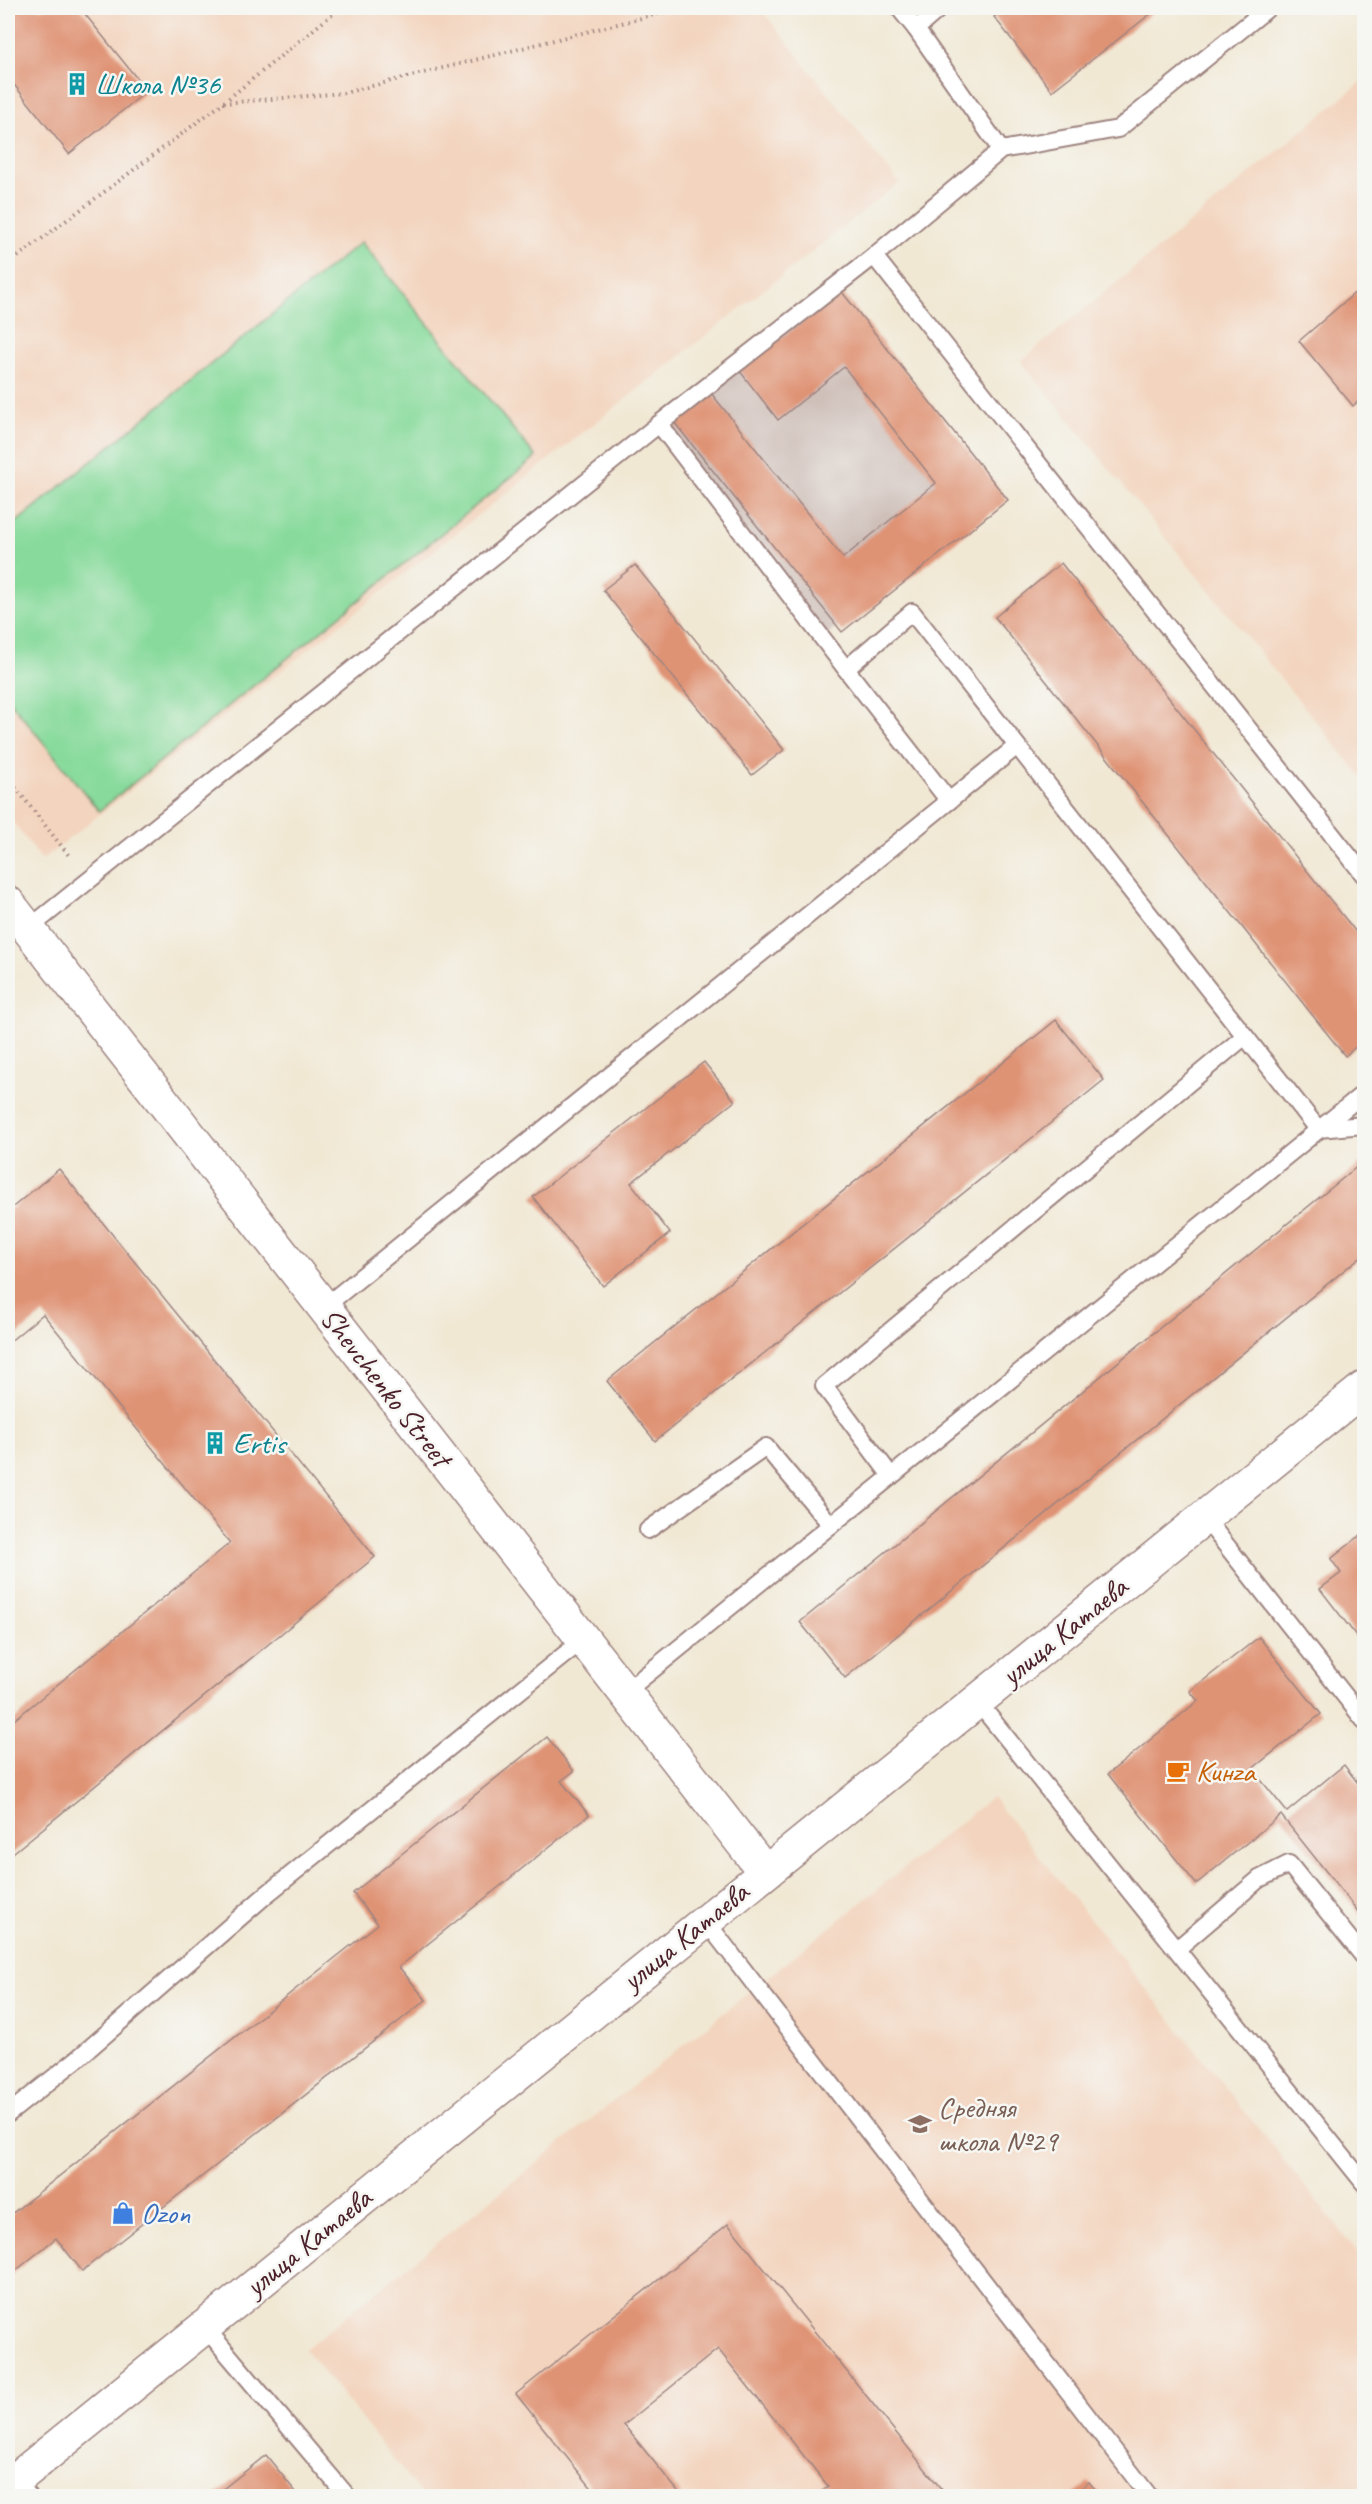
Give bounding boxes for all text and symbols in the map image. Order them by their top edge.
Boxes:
place label: Школа №36 [95,65,222,103]
building icon: Школа №36 [64,71,90,97]
street label: Shevchenko Street [312,1300,462,1477]
place label: Ertis [233,1424,288,1462]
building icon: Ertis [202,1430,228,1456]
street label: улица Катаева [991,1567,1137,1695]
place label: Кинzа [1196,1752,1257,1790]
cafe icon: Кинzа [1165,1758,1191,1784]
street label: улица Катаева [612,1872,758,2000]
place label: Средняя школа №29 [938,2088,1060,2160]
school or university icon: Средняя школа №29 [907,2111,933,2137]
street label: улица Катаева [235,2178,381,2306]
place label: Ozon [141,2194,191,2232]
shop icon: Ozon [110,2200,136,2226]

